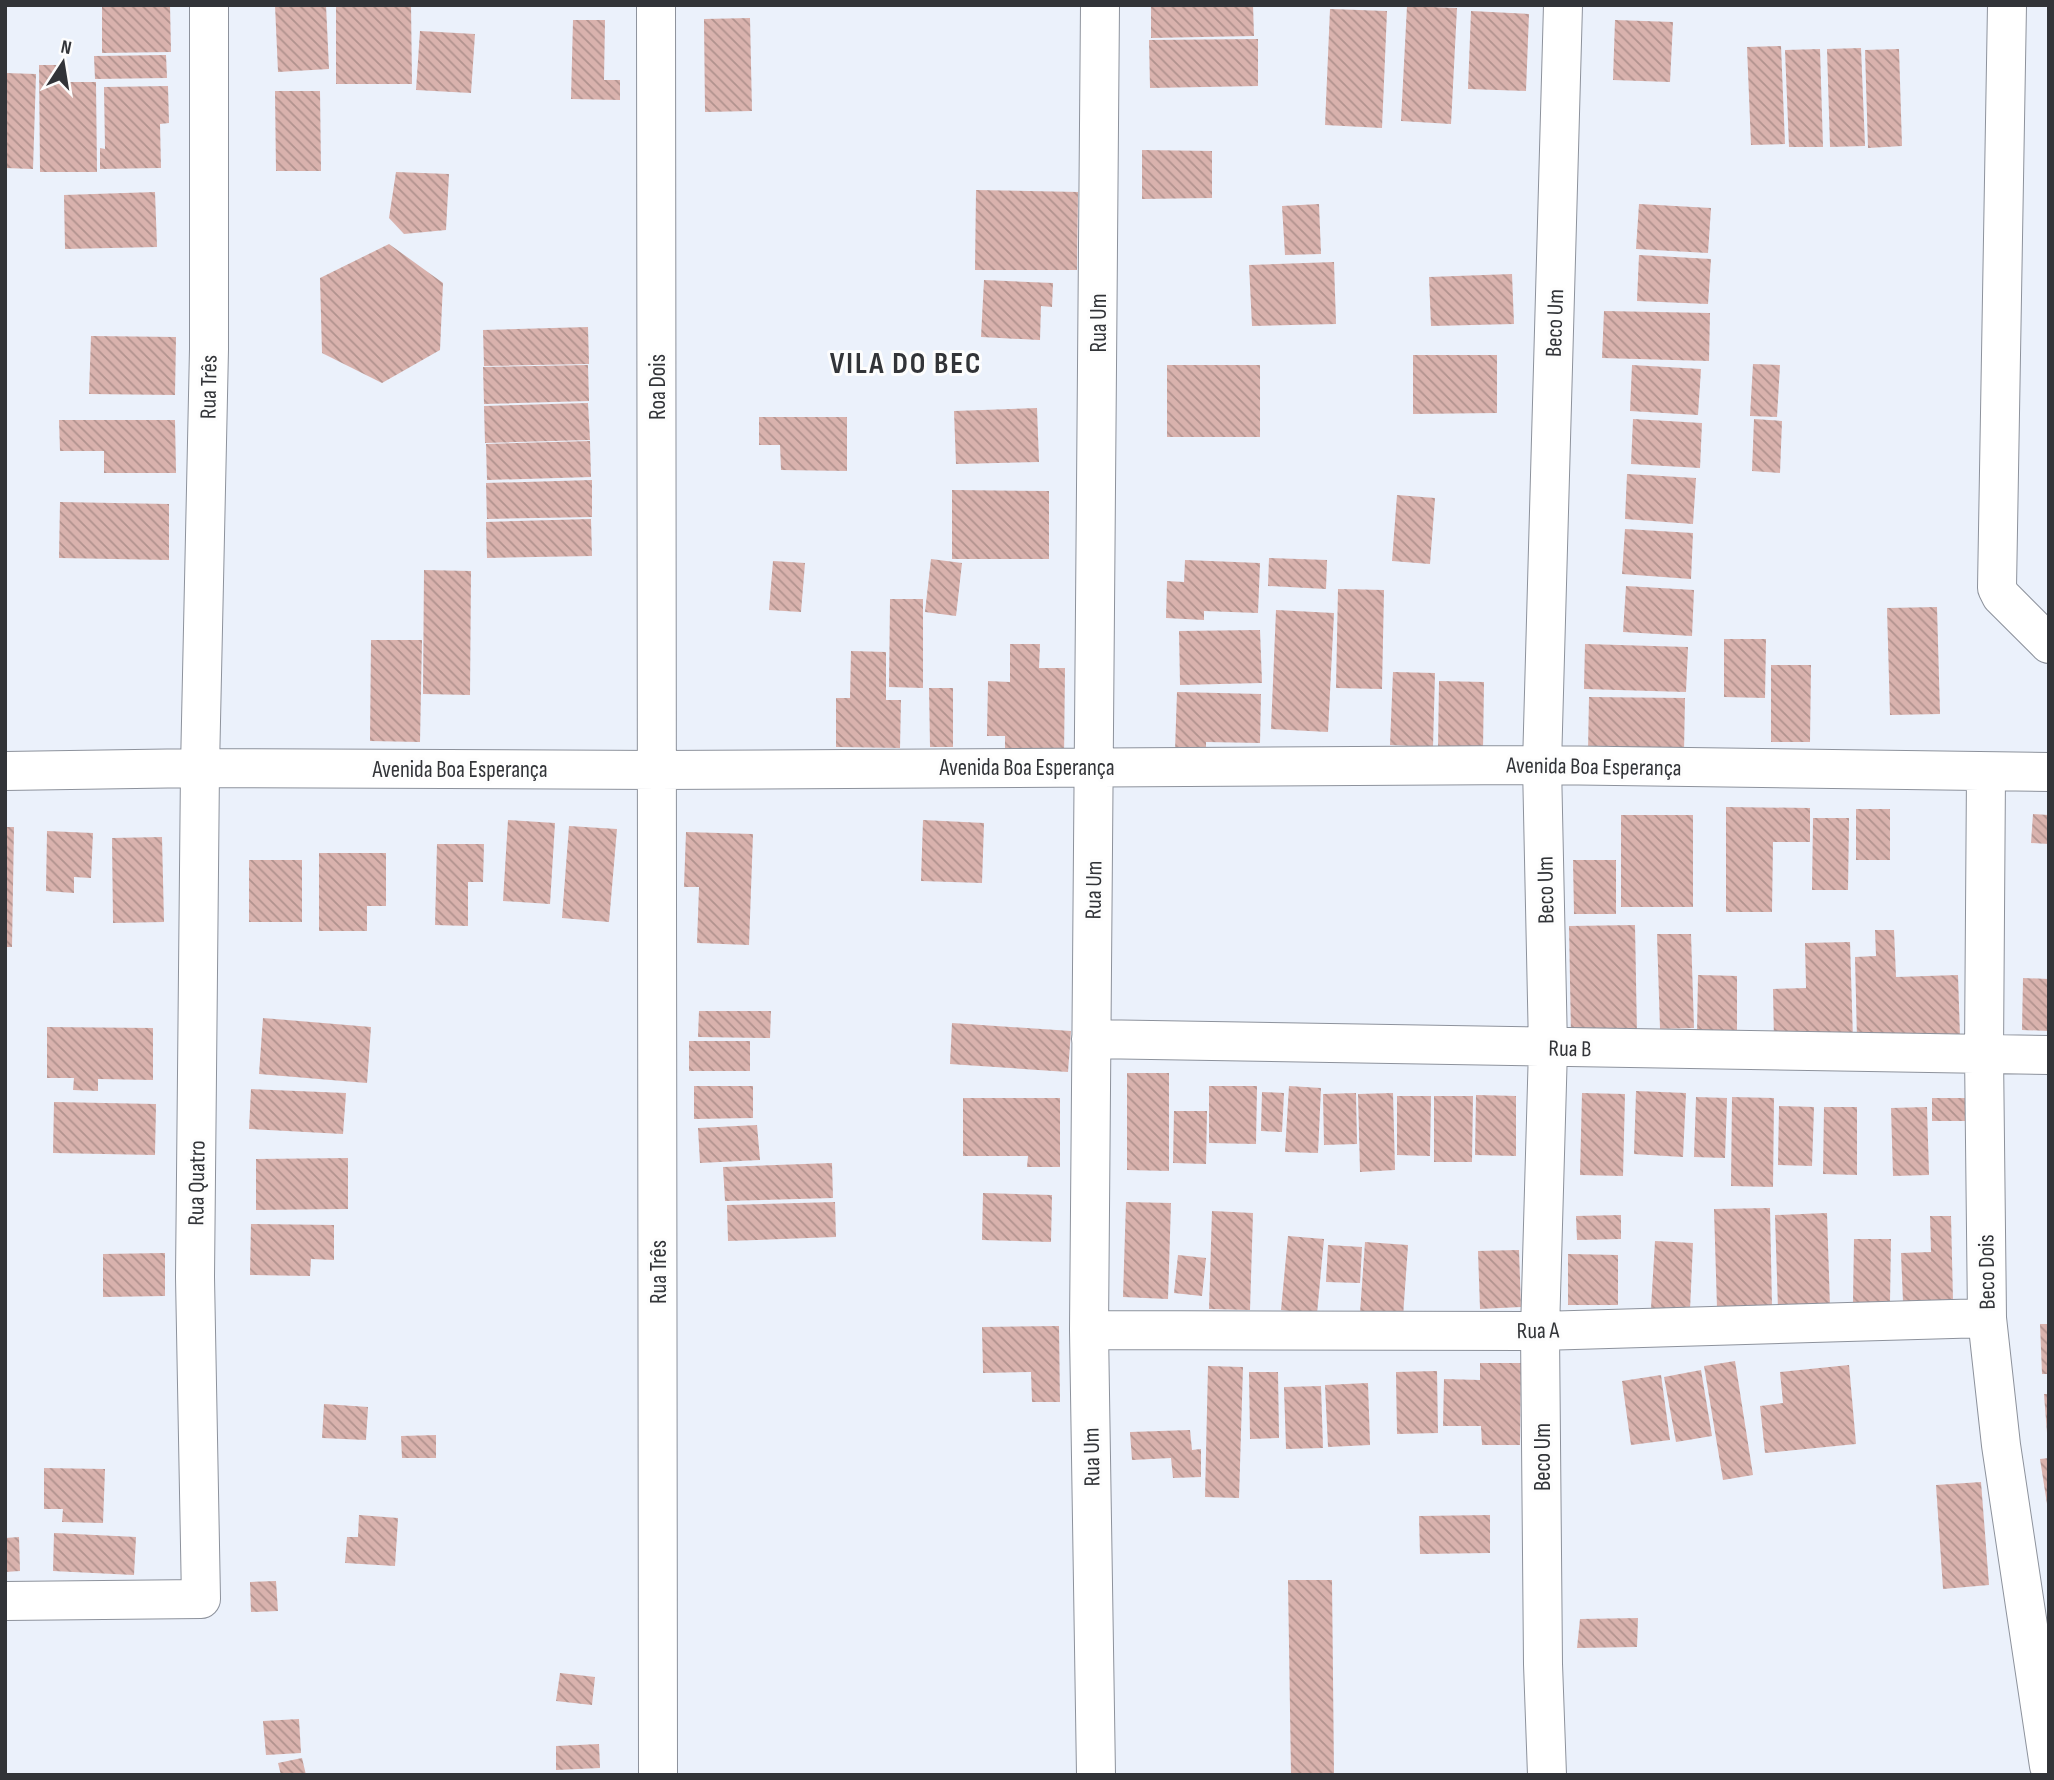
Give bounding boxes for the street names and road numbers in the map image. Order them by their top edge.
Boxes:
street label: Beco Um [1540,289,1570,357]
street label: Rua Um [1085,294,1113,352]
street label: Roa Dois [644,354,672,420]
street label: Rua Três [194,355,224,419]
street label: Avenida Boa Esperança [1505,751,1682,783]
street label: Avenida Boa Esperança [938,754,1115,782]
street label: Avenida Boa Esperança [371,756,548,784]
street label: Beco Um [1531,856,1561,924]
street label: Rua Um [1079,860,1109,920]
street label: Rua B [1548,1035,1592,1063]
street label: Rua Quatro [182,1140,212,1226]
street label: Beco Dois [1972,1234,2002,1310]
street label: Rua Três [645,1240,673,1304]
street label: Rua A [1516,1317,1560,1345]
street label: Beco Um [1529,1423,1557,1491]
street label: Rua Um [1077,1427,1107,1487]

